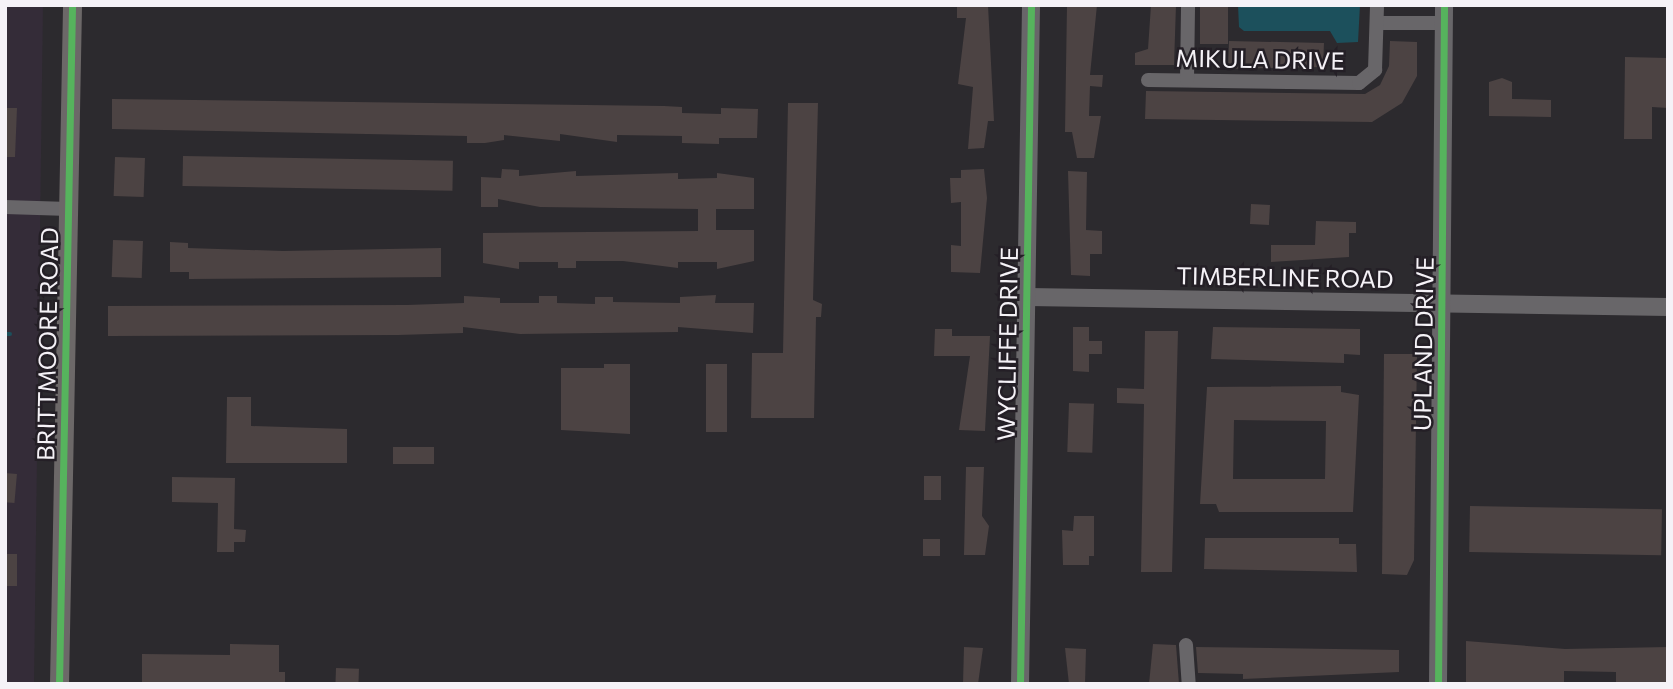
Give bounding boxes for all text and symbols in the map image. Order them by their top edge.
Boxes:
street label: MIKULA DRIVE [1175,43,1345,75]
street label: BRITTMOORE ROAD [31,227,63,461]
street label: WYCLIFFE DRIVE [991,247,1023,441]
street label: UPLAND DRIVE [1407,257,1439,431]
street label: TIMBERLINE ROAD [1176,261,1394,293]

